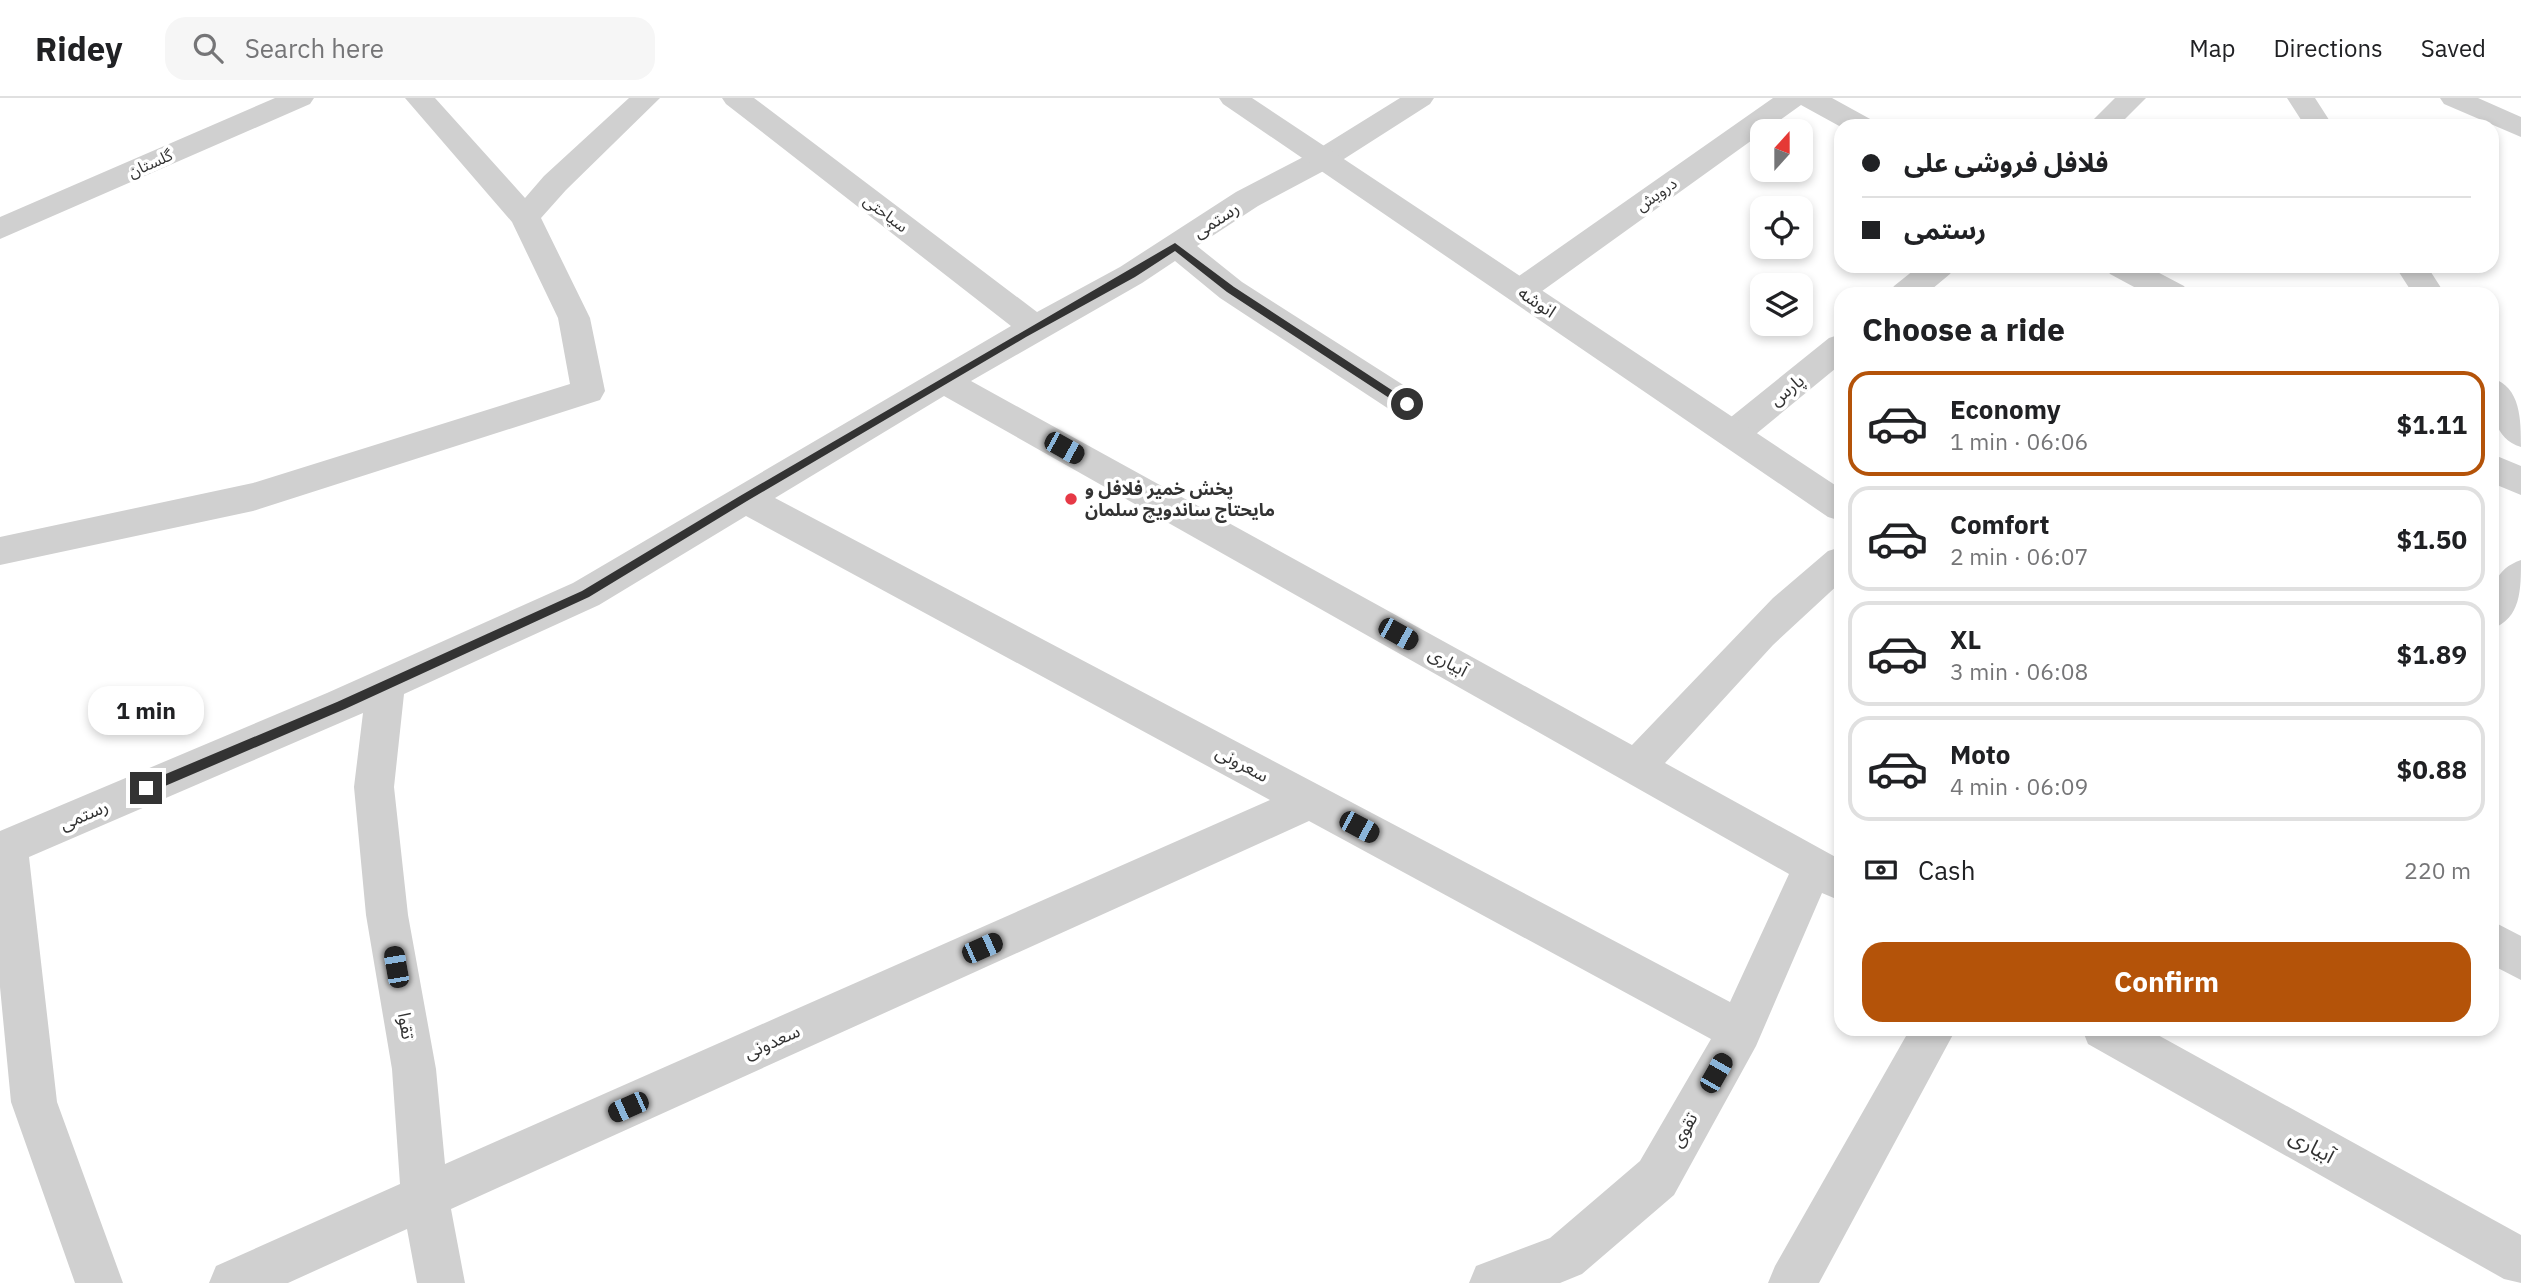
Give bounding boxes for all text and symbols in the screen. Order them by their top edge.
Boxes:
search box [165,17,655,80]
text: Ridey [35,27,123,70]
icon: search [189,29,227,67]
text: Search here [245,31,384,65]
text: Map [2189,32,2235,64]
text: Directions [2273,32,2383,64]
text: Saved [2421,32,2486,64]
north arrow [1750,119,1813,182]
map controls [1750,119,1813,336]
street label: گلستان [125,144,176,182]
text: فلافل فروشی علی [1904,145,2108,179]
street label: درویش [1632,173,1680,215]
street label: سیاحتی [860,190,912,236]
street label: رستمی [1188,196,1243,243]
button: locate [1750,196,1813,259]
text: رستمی [1904,212,1986,246]
button: layers [1750,273,1813,336]
street label: انوشه [1514,281,1560,322]
text: Choose a ride [1862,308,2065,350]
street label: پارس [1765,369,1809,411]
route start [1391,388,1423,420]
icon: car [1866,392,1929,455]
text: Economy [1950,392,2061,426]
text: $1.11 [2397,407,2467,441]
text: 1 min · 06:06 [1950,426,2088,456]
car [1041,429,1088,467]
place label: پخش خمیر فلافل و مایحتاج ساندویچ سلمان [1085,477,1275,523]
marker: پخش خمیر فلافل و مایحتاج ساندویچ سلمان [1063,491,1079,507]
icon: car [1866,507,1929,570]
text: Comfort [1950,507,2049,541]
text: $1.50 [2397,522,2467,556]
text: 2 min · 06:07 [1950,541,2088,571]
car [1375,615,1422,653]
icon: car [1866,622,1929,685]
text: XL [1950,622,1981,656]
text: $1.89 [2397,637,2467,671]
street label: آبیاری [1425,641,1473,682]
text: 3 min · 06:08 [1950,656,2088,686]
callout: 1 min [88,686,204,736]
text: 1 min [116,695,176,725]
icon: car [1866,737,1929,800]
text: Moto [1950,737,2010,771]
street label: سعرونی [1212,740,1273,787]
text: $0.88 [2397,752,2467,786]
text: 4 min · 06:09 [1950,771,2088,801]
route end [130,772,162,804]
street label: رستمی [56,794,112,835]
car [1336,808,1383,846]
icon: cash [1862,851,1900,889]
text: Cash [1918,853,1975,887]
text: 220 m [2404,855,2471,885]
car [959,930,1006,966]
button: Confirm [1862,942,2471,1022]
car [383,944,410,990]
street label: تقوا [393,1011,420,1041]
street label: سعدونی [740,1019,804,1064]
car [1697,1050,1736,1096]
car [605,1089,652,1125]
street label: تقوی [1665,1108,1702,1151]
street label: آبیاری [2285,1121,2341,1169]

